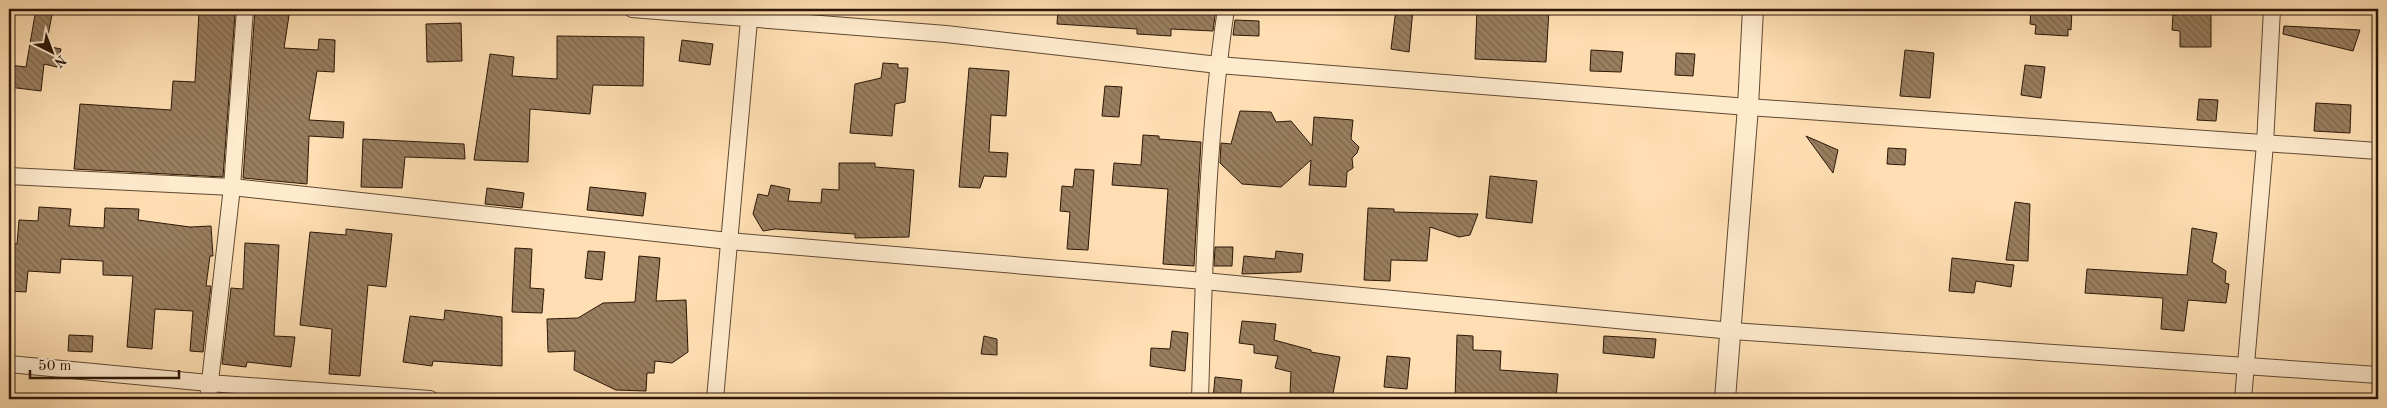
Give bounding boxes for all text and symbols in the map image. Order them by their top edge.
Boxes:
north arrow [28,28,78,78]
text: N [51,52,69,70]
scale bar [30,348,179,380]
text: 50 m [38,359,72,374]

